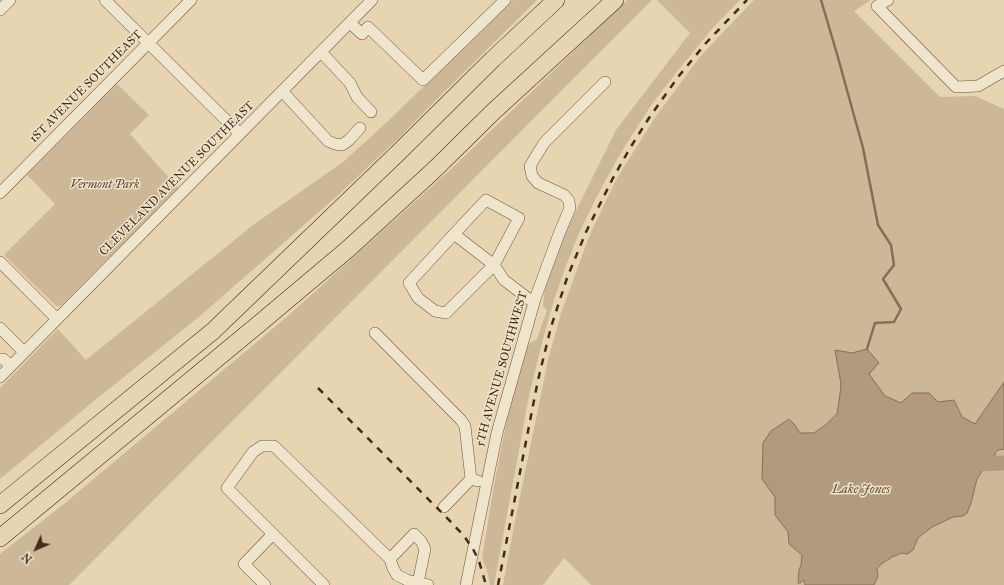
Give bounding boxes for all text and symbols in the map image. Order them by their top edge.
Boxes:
street label: 1ST AVENUE SOUTHEAST [27,28,145,146]
street label: CLEVELAND AVENUE SOUTHEAST [97,99,257,259]
park label: Vermont Park [71,178,139,192]
street label: 5TH AVENUE SOUTHWEST [473,290,531,448]
water label: Lake Jones [832,482,890,498]
north arrow [16,529,56,569]
text: N [19,550,35,566]

